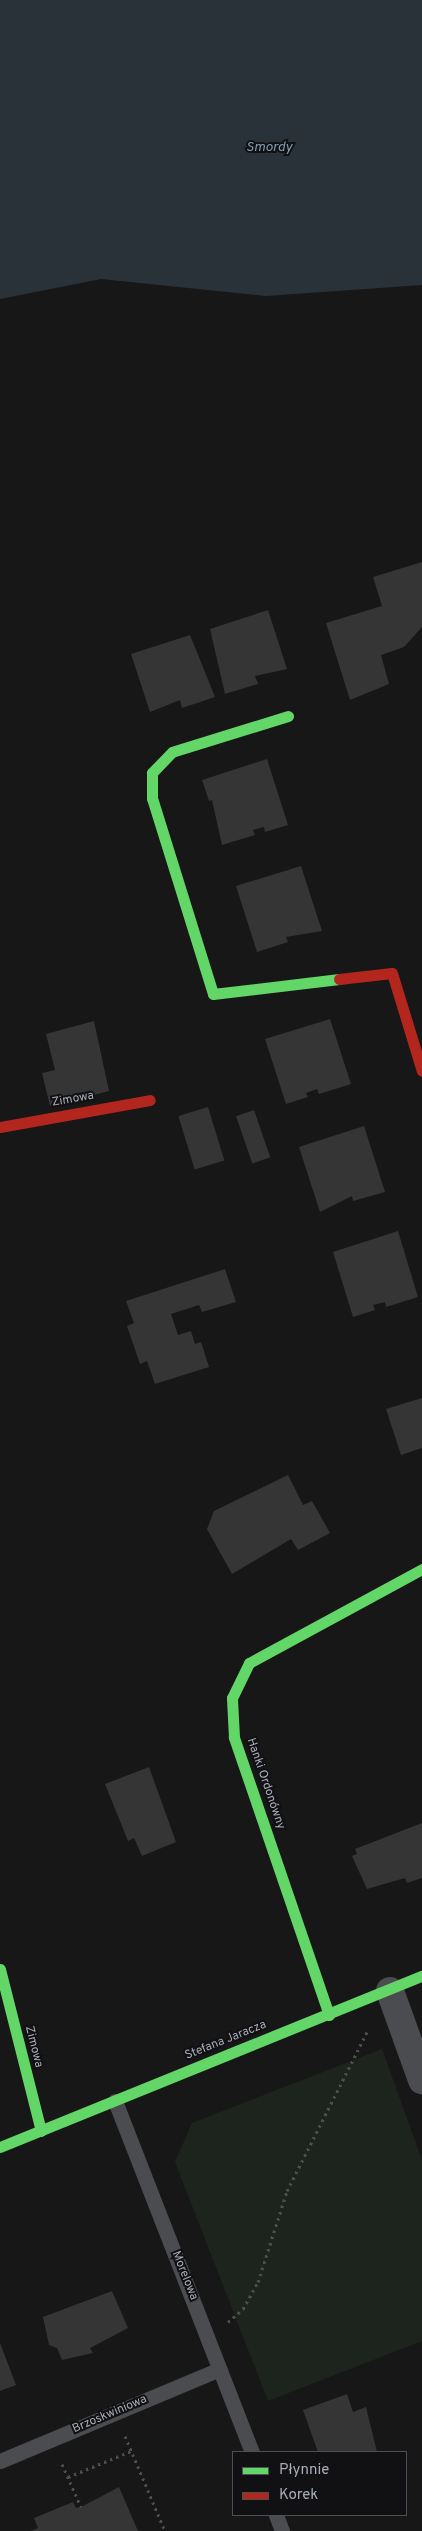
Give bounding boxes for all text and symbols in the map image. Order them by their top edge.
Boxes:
water label: Smordy [246,140,292,156]
street label: Zimowa [51,1089,95,1111]
street label: Hanki Ordonówny [243,1737,287,1831]
street label: Stefana Jaracza [183,2018,269,2064]
street label: Zimowa [21,2025,45,2069]
street label: Morelowa [168,2249,200,2303]
street label: Brzoskwiniowa [71,2393,149,2437]
legend [232,2451,407,2516]
text: Płynnie [279,2461,329,2480]
text: Korek [279,2486,318,2505]

